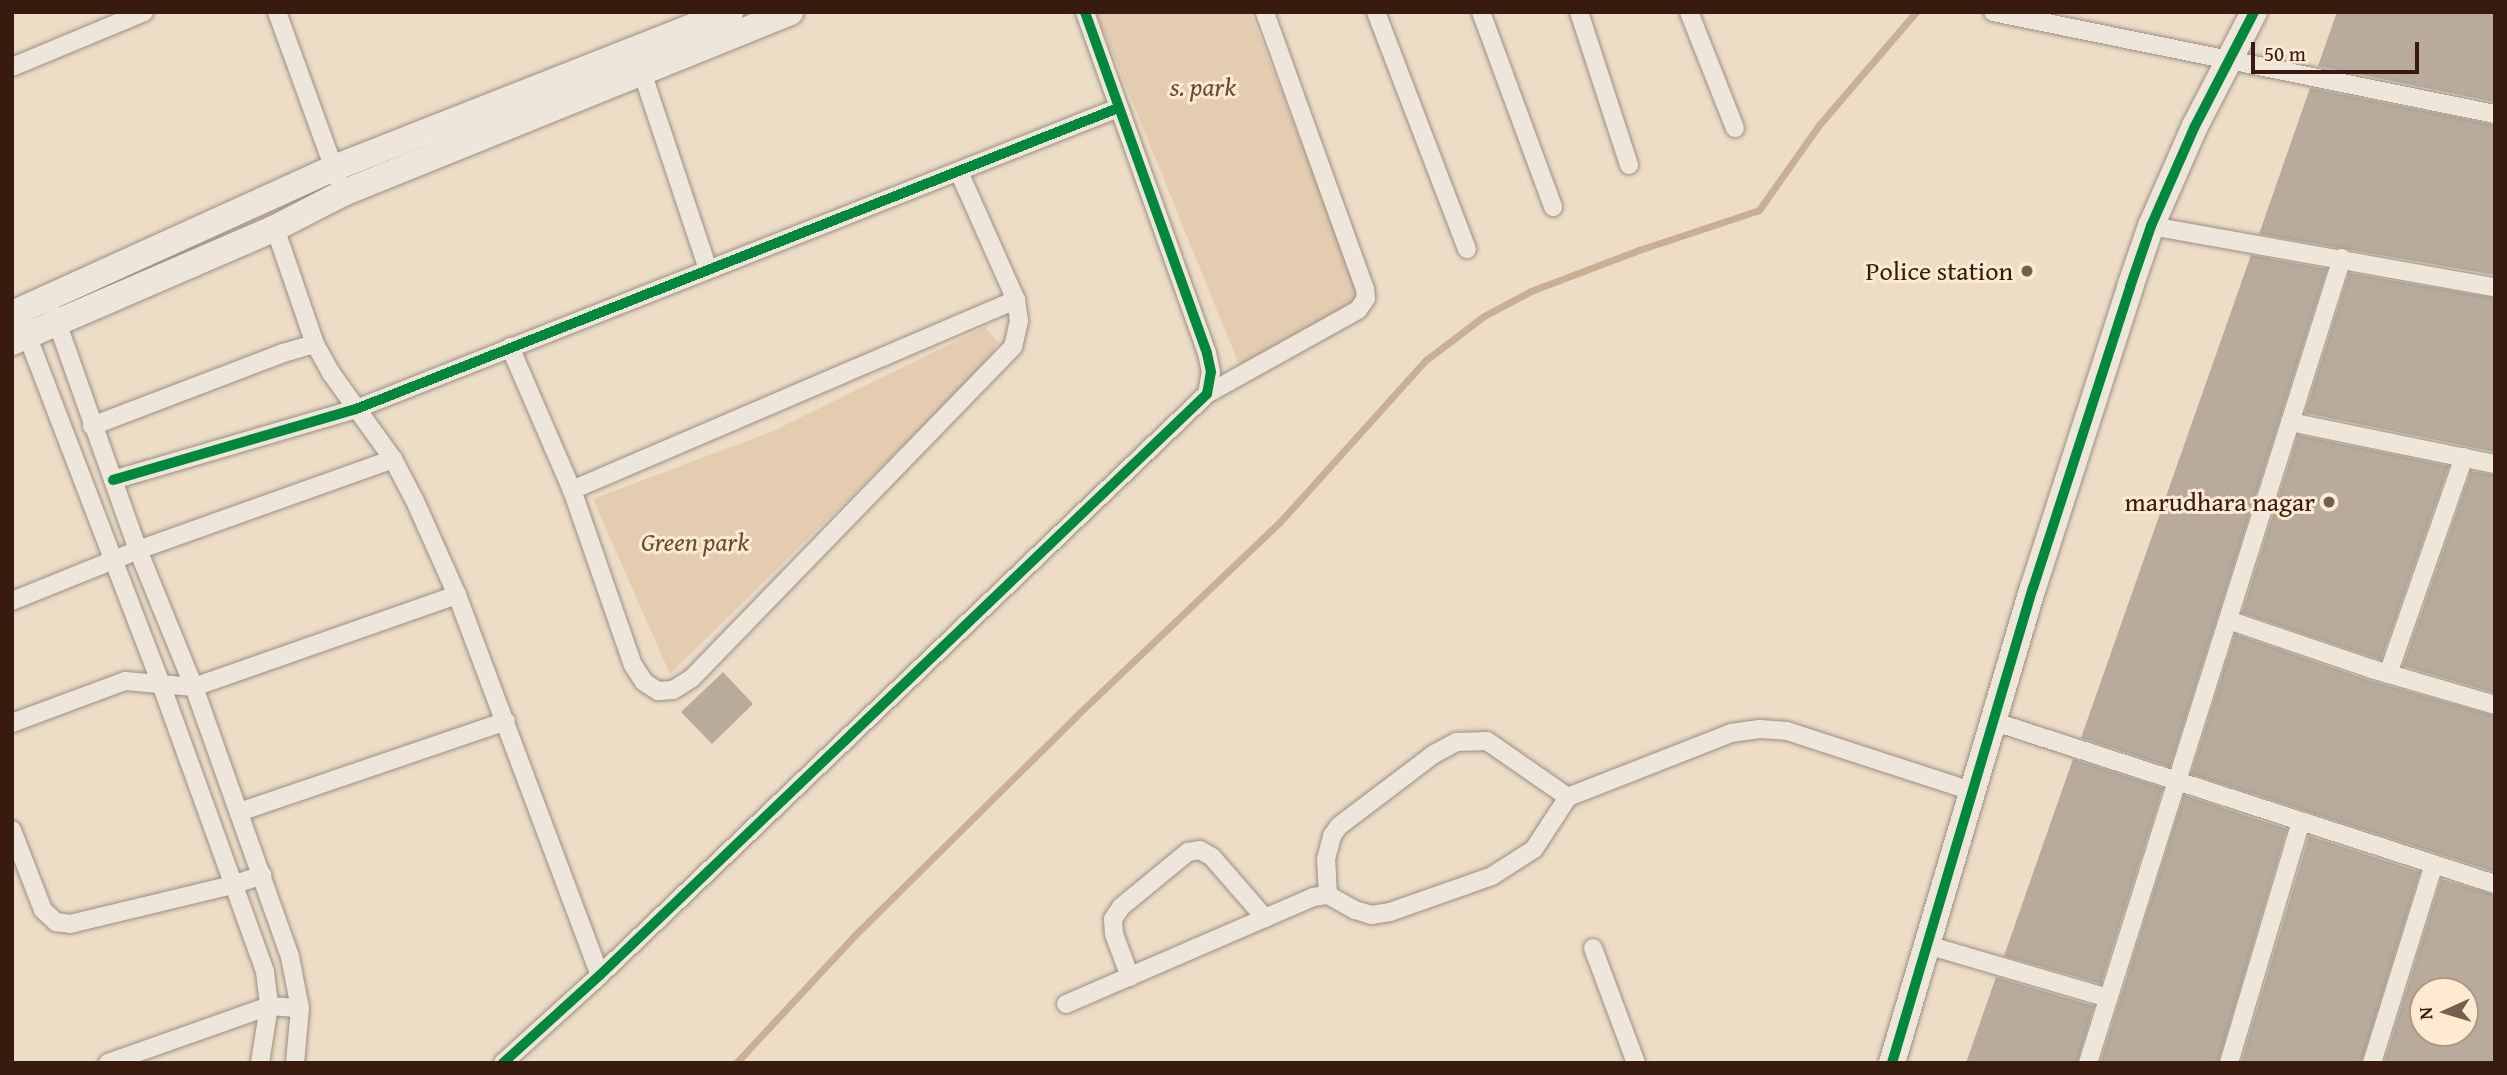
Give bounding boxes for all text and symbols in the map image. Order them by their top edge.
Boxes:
scale bar [2255,28,2423,72]
text: 50 m [2264,38,2306,69]
park label: s. park [1170,71,1236,103]
place label: Police station [1866,255,2013,287]
marker: Police station [2019,263,2035,279]
place label: marudhara nagar [2125,486,2315,518]
marker: marudhara nagar [2321,494,2337,510]
park label: Green park [641,526,749,558]
north arrow [2409,977,2479,1047]
text: N [2411,1006,2439,1021]

